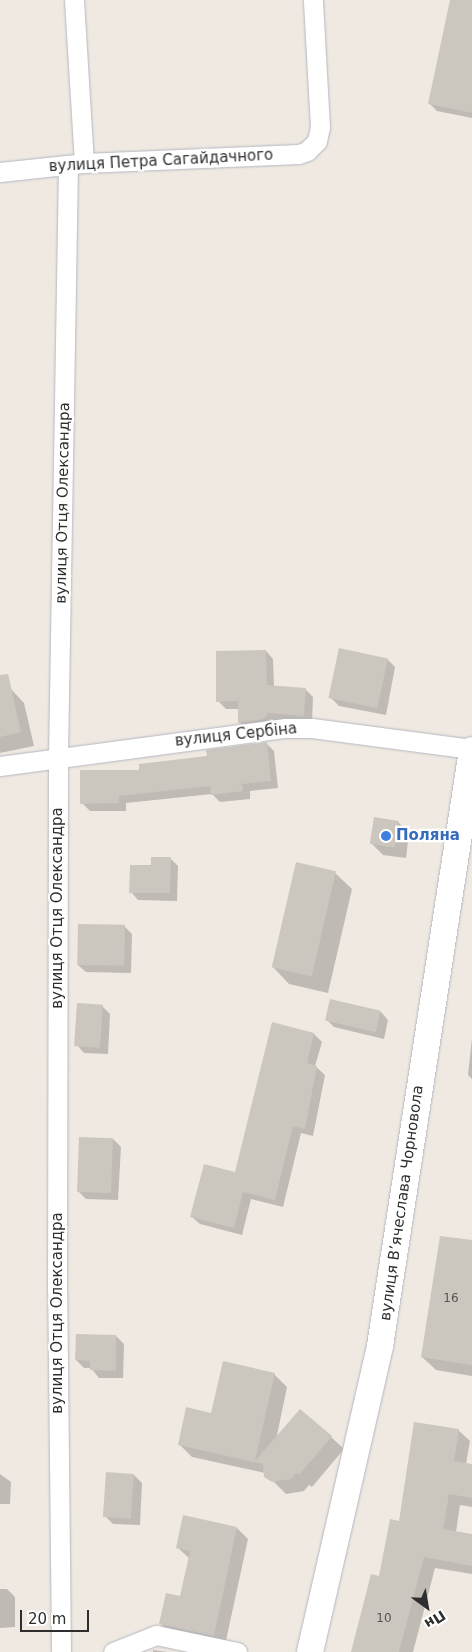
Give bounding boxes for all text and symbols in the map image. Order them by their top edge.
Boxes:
street label: вулиця Петра Сагайдачного [48,146,274,176]
street label: вулиця Отця Олександра [52,402,74,604]
street label: вулиця Сербіна [174,720,298,750]
street label: вулиця Отця Олександра [49,807,67,1009]
place label: Поляна [396,827,460,845]
marker: Поляна [380,830,392,842]
street label: вулиця Вʼячеслава Чорновола [377,1084,427,1322]
street label: вулиця Отця Олександра [49,1212,67,1414]
house number: 16 [443,1292,459,1306]
north arrow [402,1582,452,1632]
scale bar [22,1600,91,1632]
text: Пн [422,1607,448,1632]
text: 20 m [28,1610,66,1628]
house number: 10 [376,1612,392,1626]

